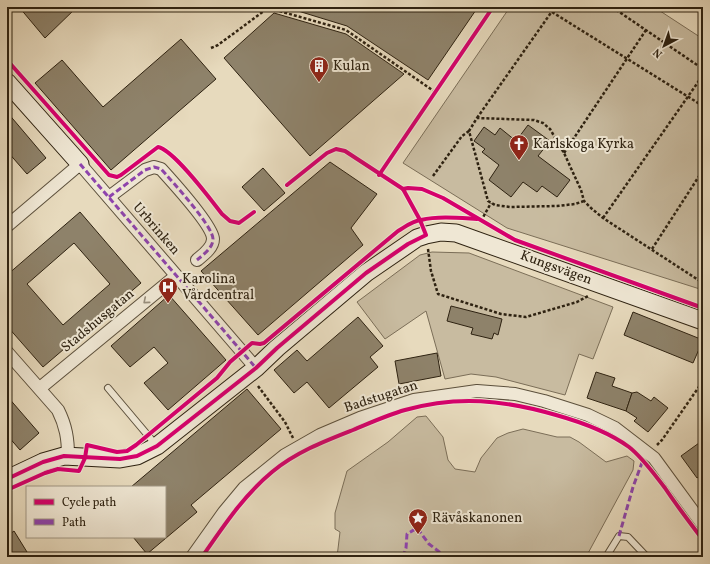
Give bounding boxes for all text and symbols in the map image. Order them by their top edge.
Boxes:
north arrow [644,26,684,66]
text: N [650,44,666,61]
building icon: Kulan [308,55,330,83]
place label: Kulan [333,57,370,76]
church icon: Karlskoga Kyrka [508,133,530,161]
place label: Karlskoga Kyrka [533,135,634,154]
street label: Urbrinken [128,199,184,259]
street label: Kungsvägen [517,246,595,290]
place label: Karolina Vårdcentral [182,270,254,305]
hospital icon: Karolina Vårdcentral [157,276,179,304]
street label: Stadshusgatan [57,285,139,357]
one-way arrow [143,296,151,303]
street label: Badstugatan [342,376,420,418]
legend [26,486,166,538]
text: Cycle path [62,495,117,511]
place icon: Rävåskanonen [407,507,429,535]
place label: Rävåskanonen [432,509,522,528]
text: Path [62,515,86,531]

